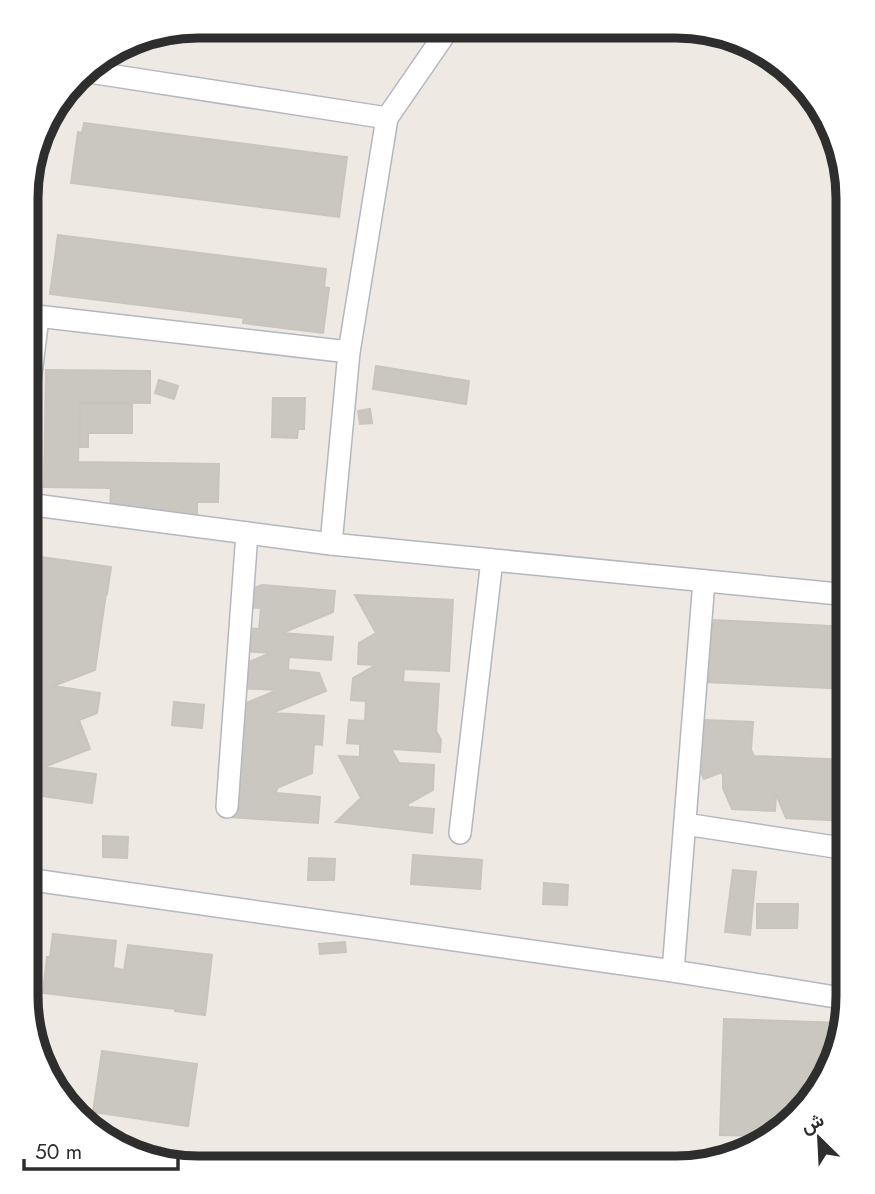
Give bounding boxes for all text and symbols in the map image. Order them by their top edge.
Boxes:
north arrow [784,1103,854,1173]
text: ش [796,1106,828,1140]
scale bar [24,1128,178,1172]
text: 50 m [35,1137,82,1167]

